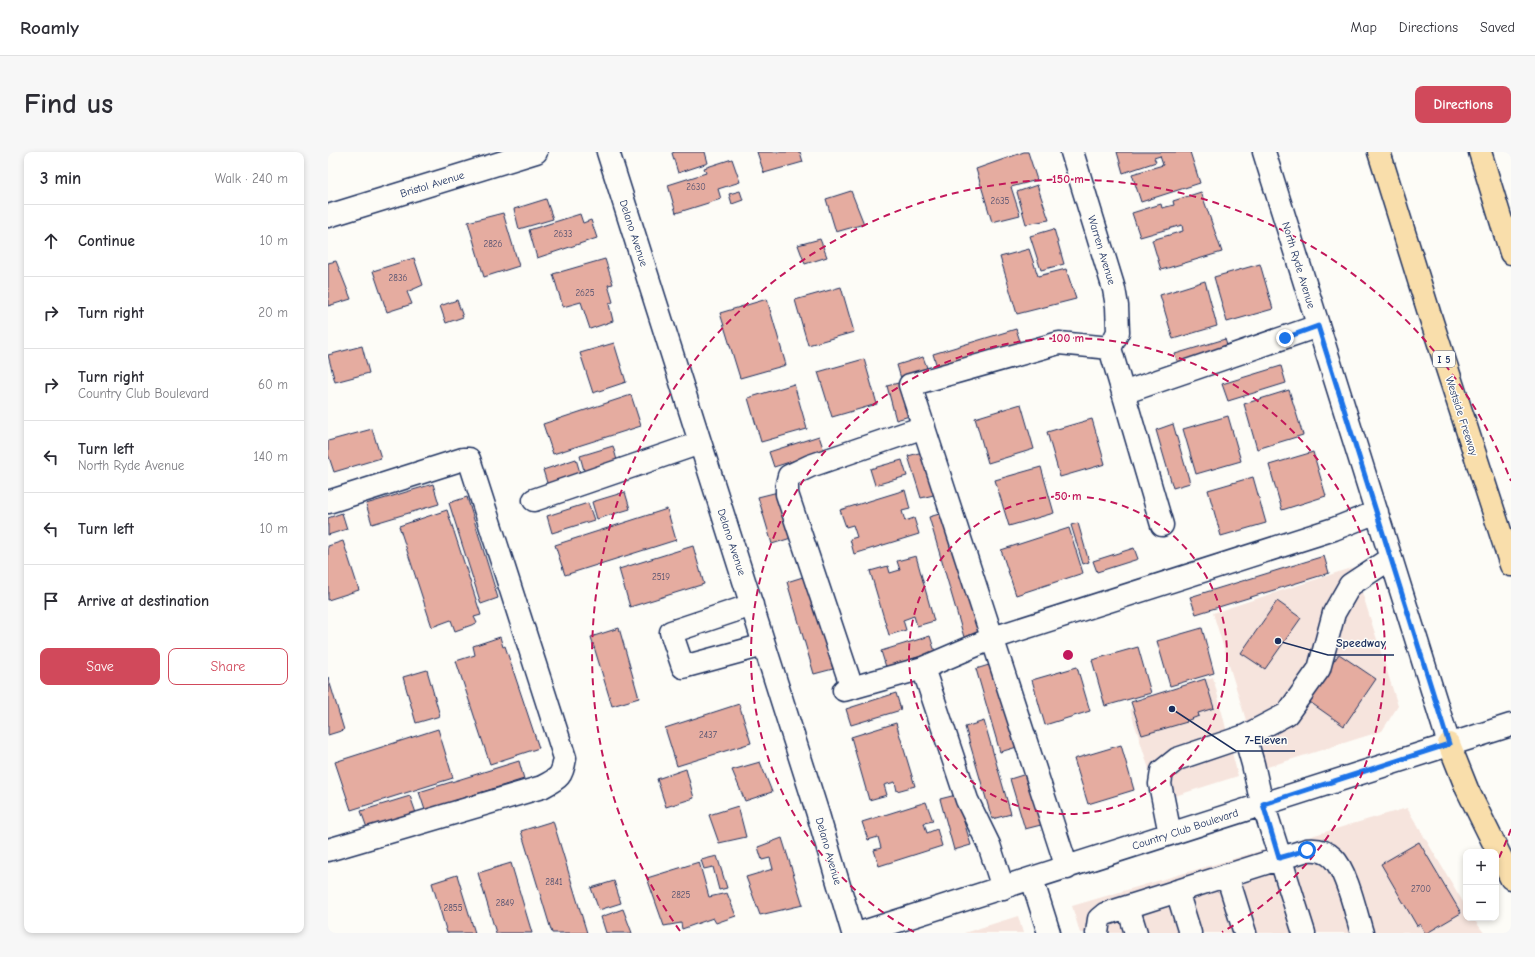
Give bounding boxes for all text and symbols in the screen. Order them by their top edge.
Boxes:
text: Roamly [20,17,79,39]
text: Map [1350,19,1377,36]
text: Directions [1399,19,1458,36]
text: Saved [1480,19,1515,36]
button: Directions [1415,86,1511,123]
text: Find us [24,88,113,120]
street label: Bristol Avenue [398,168,466,200]
text: 3 min [40,169,81,188]
text: Walk · 240 m [215,171,288,186]
text: 150 m [1052,172,1084,186]
house number: 2630 [686,182,706,192]
house number: 2635 [990,196,1010,206]
street label: Delano Avenue [617,198,651,269]
street label: Warren Avenue [1085,214,1118,287]
street label: North Ryde Avenue [1279,220,1318,311]
house number: 2633 [554,229,572,239]
icon: ahead [40,230,62,252]
text: Continue [78,232,135,250]
text: 10 m [260,233,288,248]
house number: 2826 [484,239,503,249]
house number: 2836 [389,273,408,283]
house number: 2625 [575,288,595,298]
icon: right [40,302,62,324]
text: Turn right [78,304,144,322]
text: 20 m [258,305,288,320]
route end [1276,329,1294,347]
text: 100 m [1052,331,1084,345]
road number: I 5 [1433,351,1455,367]
text: Turn right [78,368,144,386]
icon: right [40,374,62,396]
street label: Westside Freeway [1443,375,1480,458]
text: 60 m [258,377,288,392]
text: Country Club Boulevard [78,386,209,401]
text: Turn left [78,440,134,458]
icon: left [40,446,62,468]
text: 140 m [254,449,288,464]
text: North Ryde Avenue [78,458,184,473]
text: 50 m [1054,489,1082,503]
street label: Delano Avenue [715,507,749,578]
icon: left [40,518,62,540]
text: Turn left [78,520,134,538]
text: 10 m [260,521,288,536]
house number: 2519 [652,572,670,582]
icon: arrive [40,590,62,612]
text: Arrive at destination [78,592,209,610]
callout: Speedway [1328,631,1394,655]
text: Speedway [1336,636,1386,650]
button: Save [40,648,160,685]
button: Share [168,648,288,685]
centre of rings [1061,648,1075,662]
callout: 7-Eleven [1236,727,1295,751]
house number: 2437 [699,730,718,740]
text: 7-Eleven [1245,733,1287,747]
street label: Country Club Boulevard [1130,806,1240,853]
street label: Delano Avenue [813,816,844,887]
route start [1298,841,1316,859]
map controls [1463,849,1499,921]
button: + [1463,849,1499,885]
house number: 2841 [545,877,563,887]
house number: 2700 [1411,884,1431,894]
button: − [1463,885,1499,921]
house number: 2825 [672,890,691,900]
house number: 2849 [496,898,514,908]
house number: 2855 [443,903,463,913]

